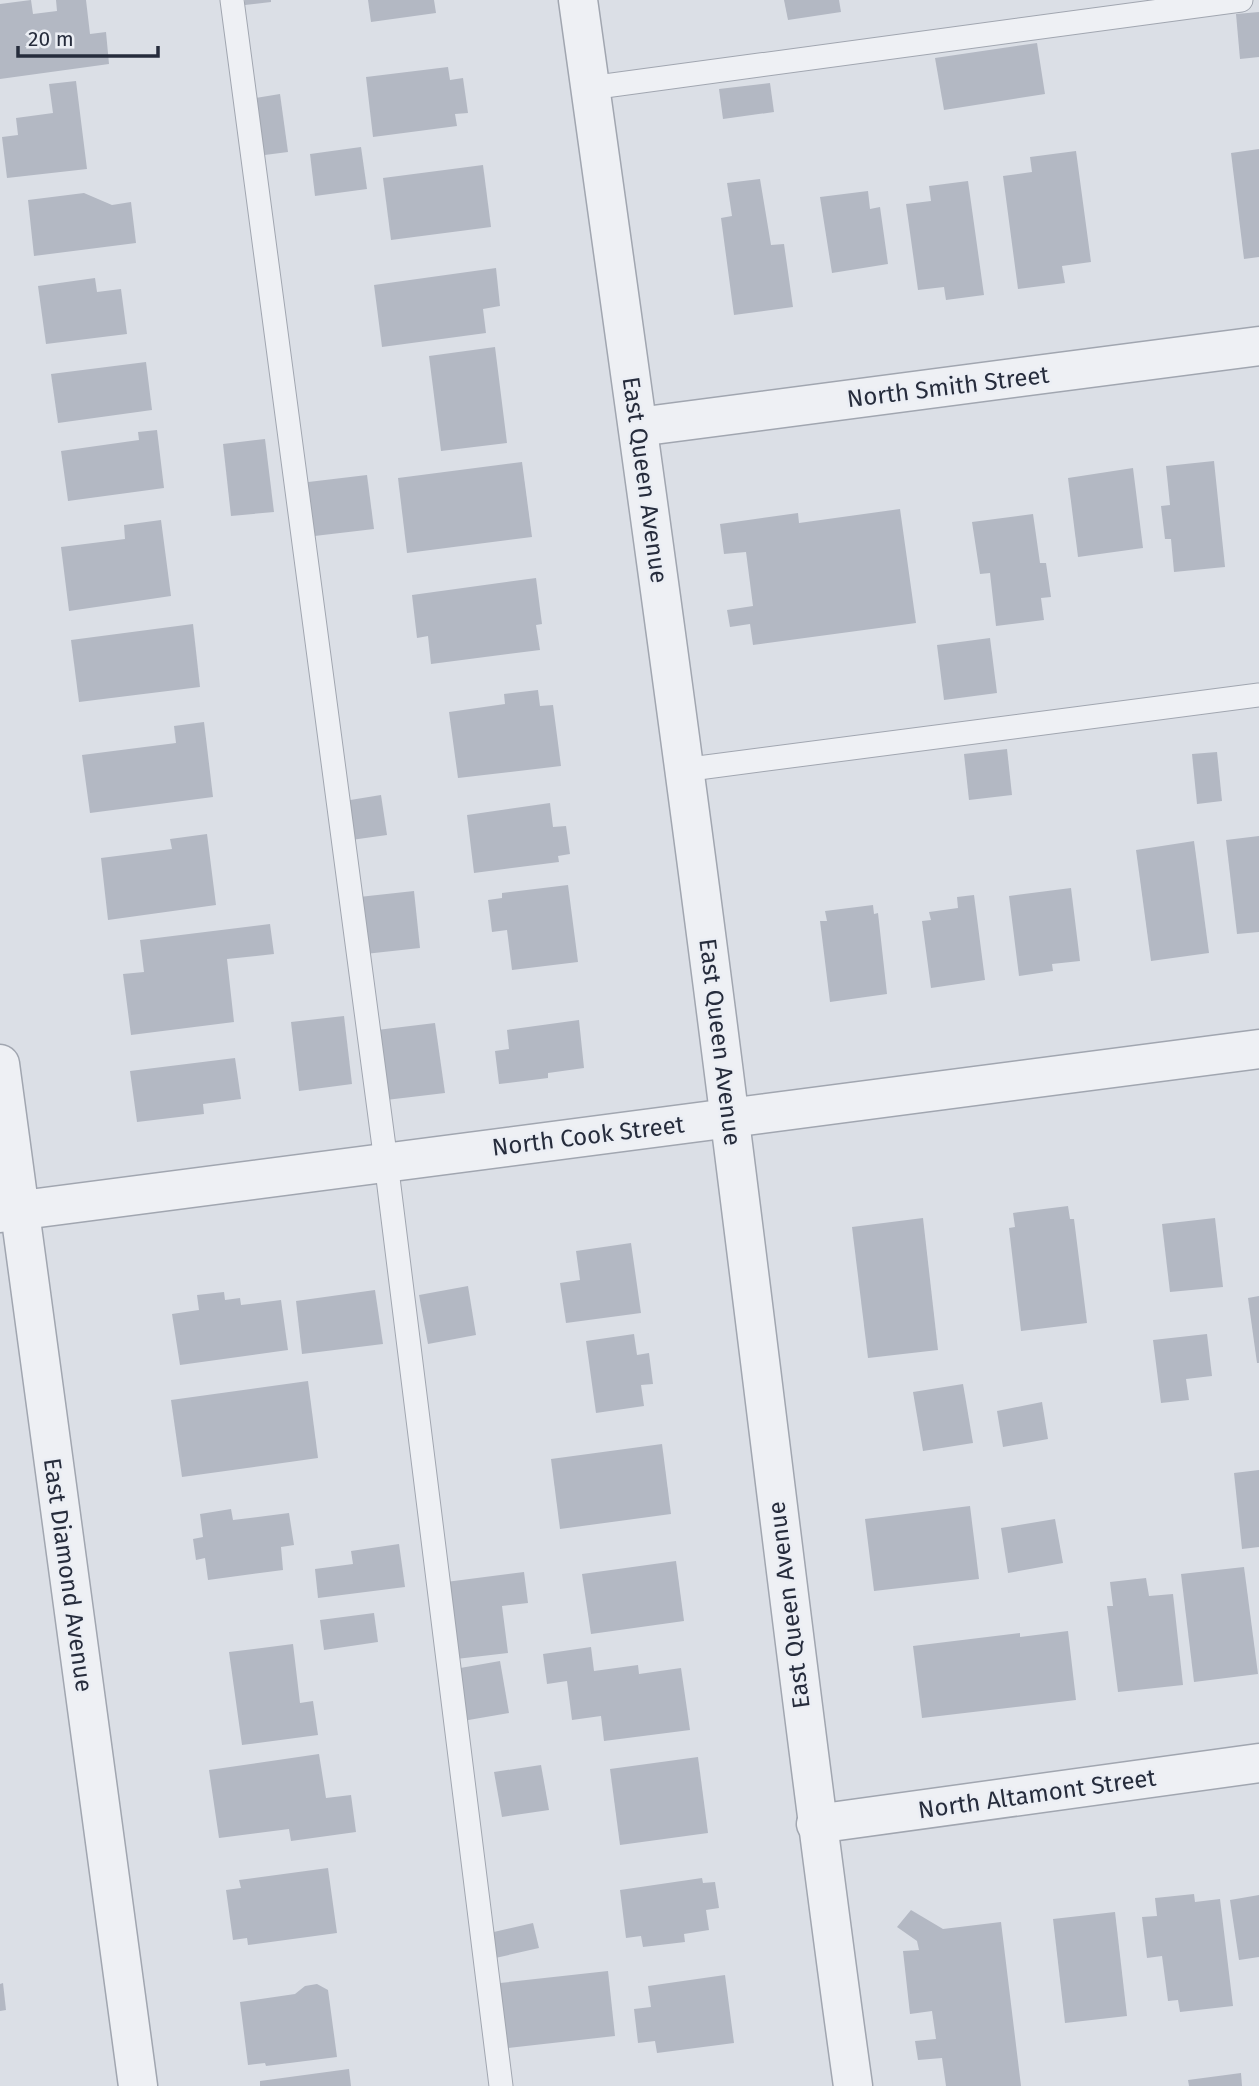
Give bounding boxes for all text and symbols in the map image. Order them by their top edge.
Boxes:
scale bar [18,14,158,58]
text: 20 m [28,26,74,52]
street label: North Smith Street [845,361,1051,413]
street label: East Queen Avenue [617,375,673,585]
street label: East Queen Avenue [693,937,747,1147]
street label: North Cook Street [490,1110,686,1162]
street label: East Diamond Avenue [38,1456,98,1694]
street label: East Queen Avenue [762,1500,816,1710]
street label: North Altamont Street [916,1763,1158,1825]

